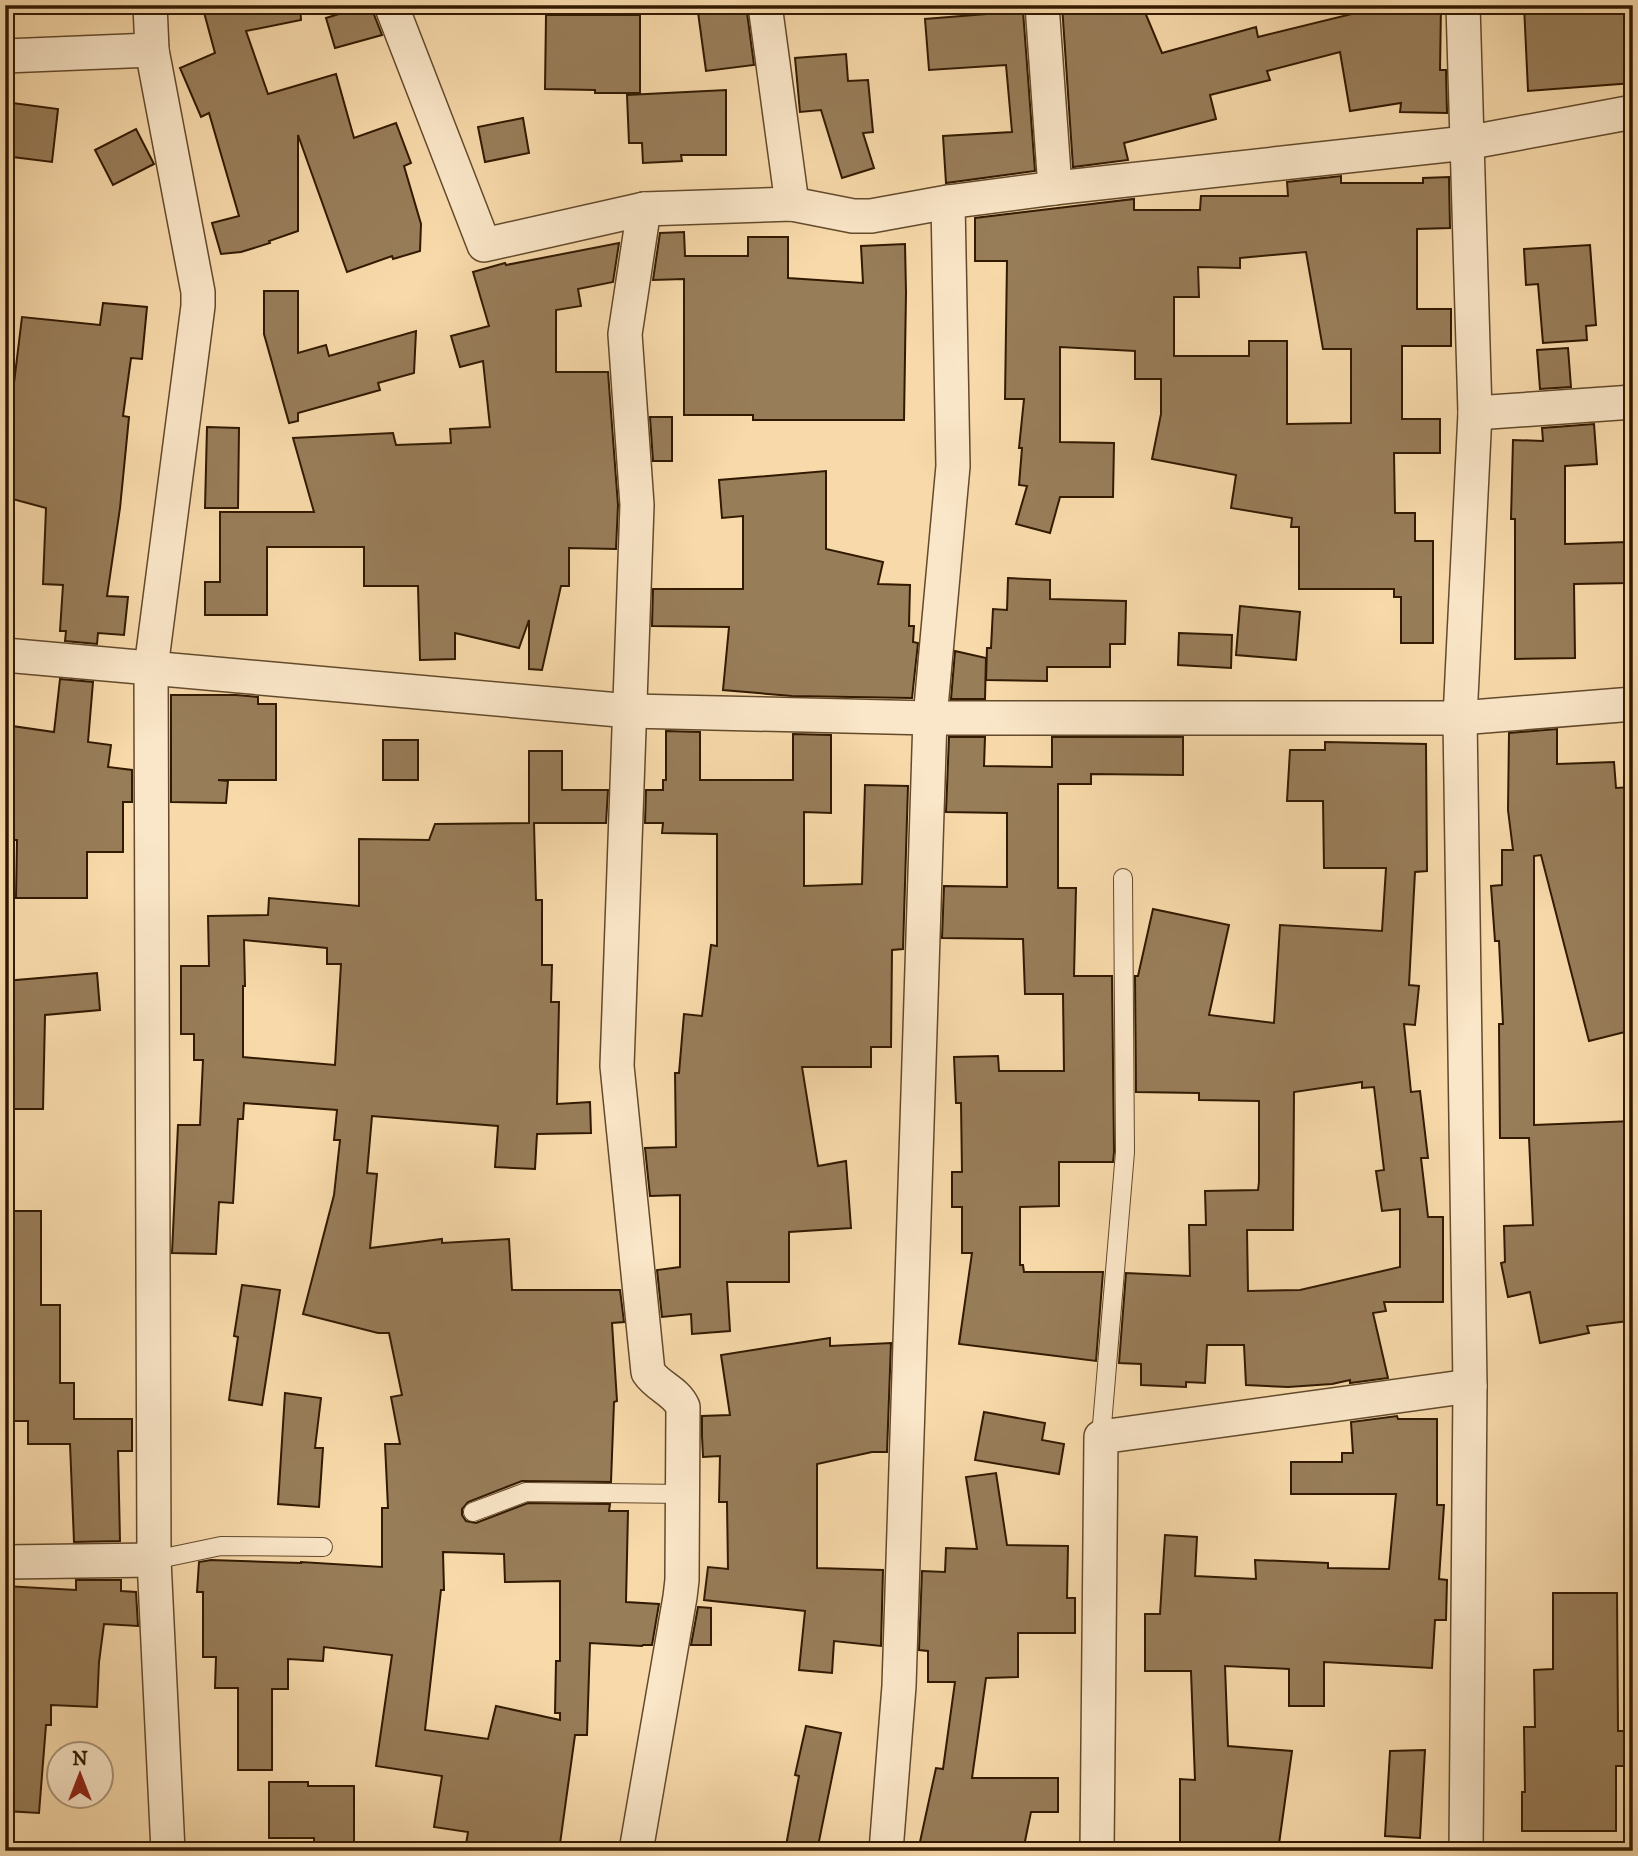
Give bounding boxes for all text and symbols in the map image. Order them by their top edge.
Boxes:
north arrow [46,1741,116,1811]
text: N [72,1748,88,1771]

